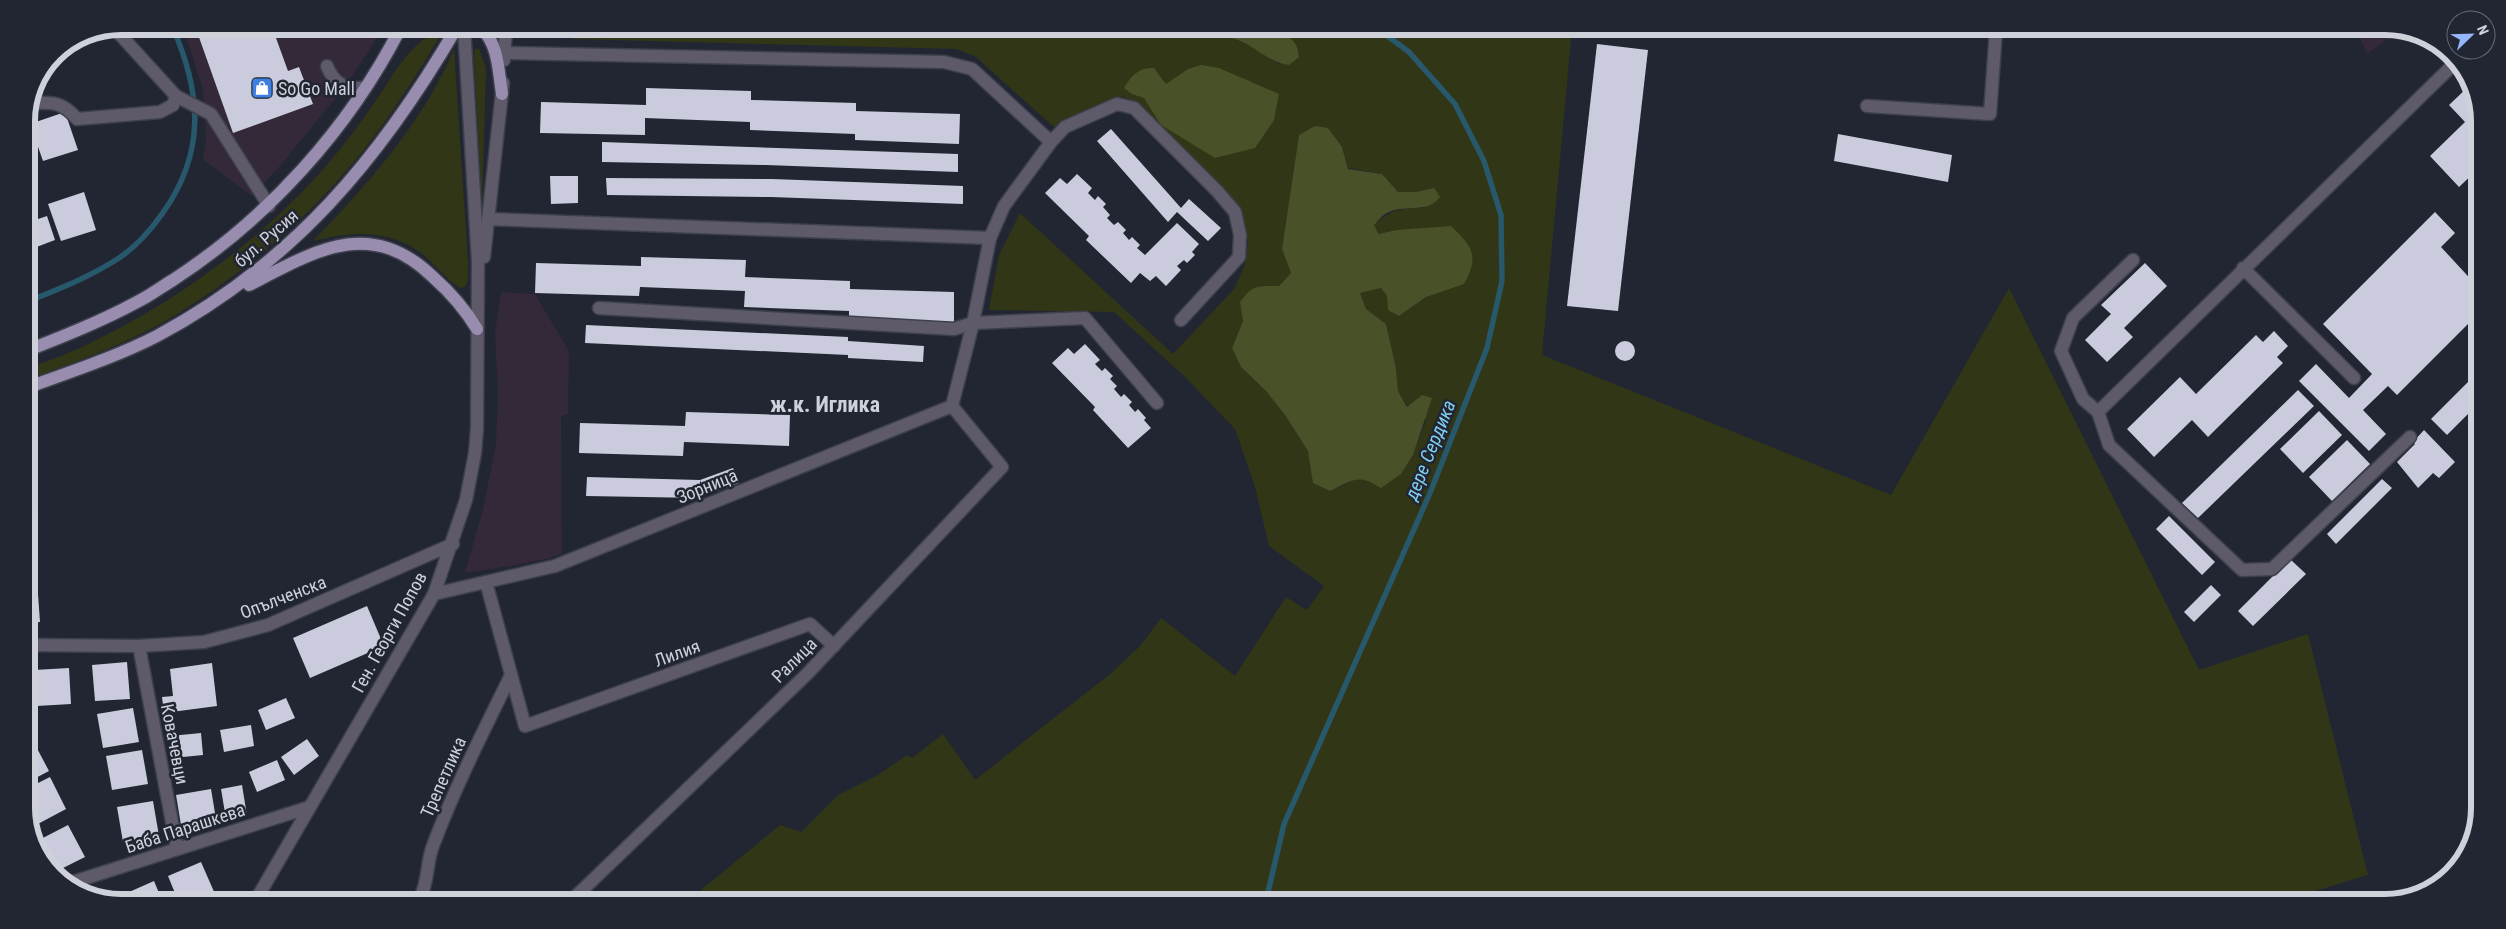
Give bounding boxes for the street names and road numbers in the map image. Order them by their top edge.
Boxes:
street label: бул. Русия [230,205,302,271]
street label: Зорница [674,464,740,508]
street label: Ген. Георги Попов [347,568,431,696]
street label: Опълченска [237,571,329,623]
street label: Ралица [767,633,821,687]
street label: Лилия [651,635,703,671]
street label: Ковачевци [157,702,193,786]
street label: Трепетлика [416,734,470,820]
street label: Баба Парашкева [123,799,247,857]

